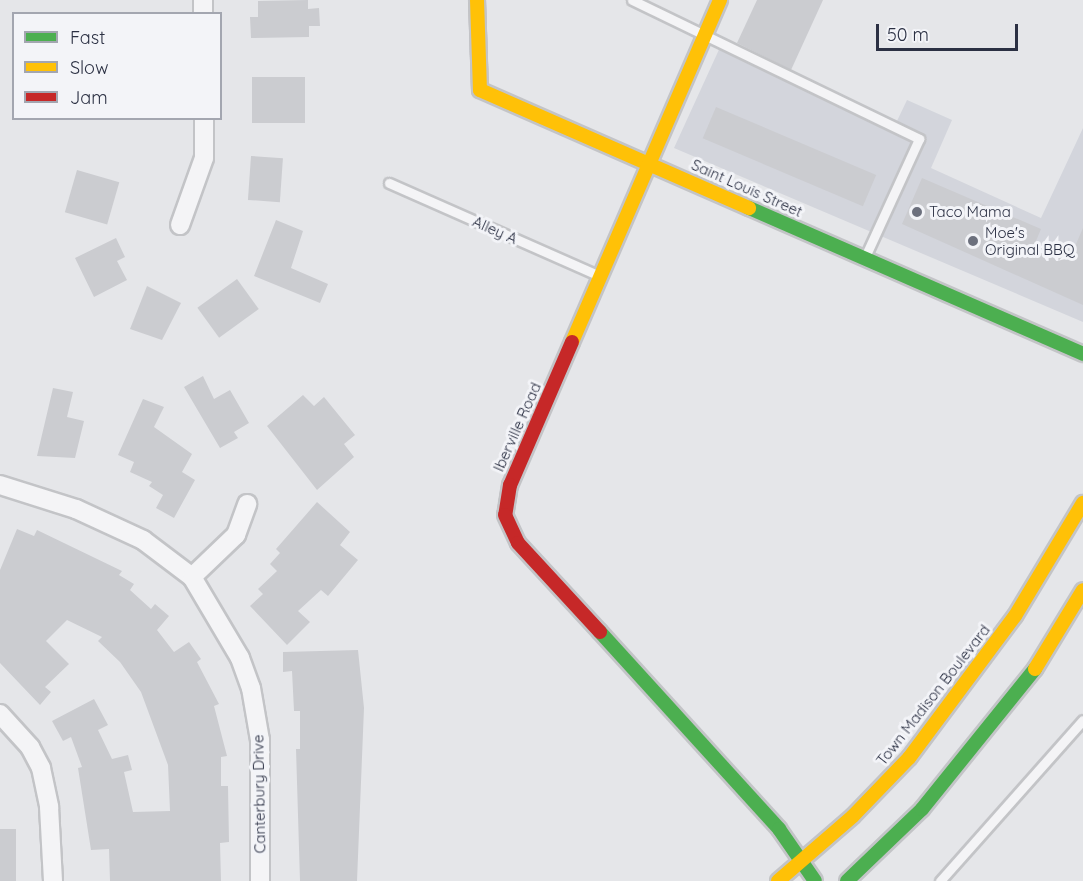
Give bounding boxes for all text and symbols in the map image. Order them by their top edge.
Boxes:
legend [12,12,222,120]
scale bar [879,12,1022,50]
text: 50 m [887,23,929,46]
text: Fast [70,26,105,49]
text: Slow [70,56,108,79]
text: Jam [70,86,108,109]
street label: Saint Louis Street [689,155,805,221]
place label: Taco Mama [929,203,1011,221]
marker: Taco Mama [910,205,924,219]
street label: Alley A [470,212,520,248]
place label: Moe's Original BBQ [985,223,1075,258]
marker: Moe's Original BBQ [966,234,980,248]
street label: Iberville Road [489,380,545,474]
street label: Town Madison Boulevard [872,621,994,769]
street label: Canterbury Drive [249,734,269,854]

